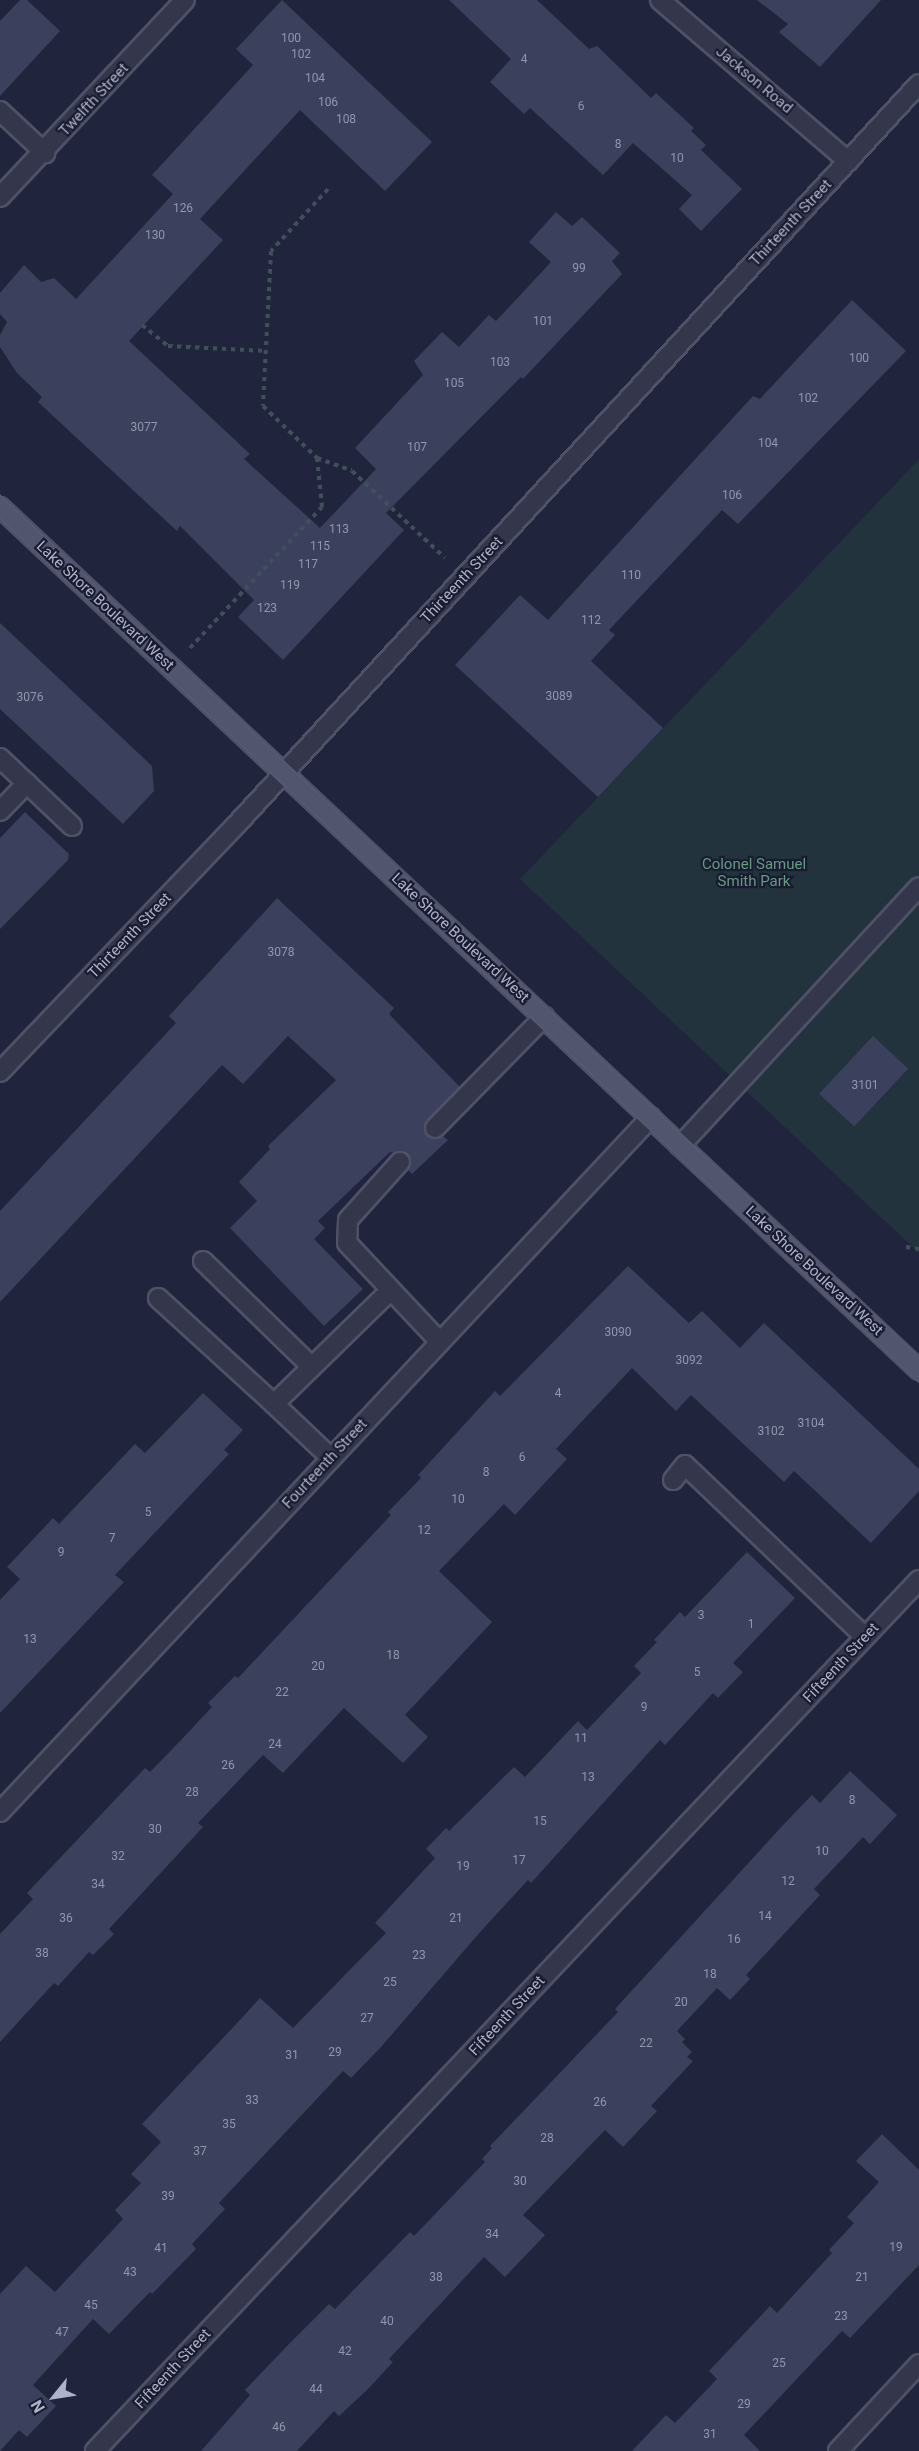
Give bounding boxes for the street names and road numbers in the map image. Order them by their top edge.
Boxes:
street label: Jackson Road [712,43,796,117]
street label: Twelfth Street [56,60,132,140]
street label: Thirteenth Street [746,176,836,270]
street label: Thirteenth Street [417,533,507,627]
street label: Lake Shore Boulevard West [32,538,178,674]
street label: Lake Shore Boulevard West [387,870,533,1006]
street label: Thirteenth Street [85,890,175,982]
street label: Lake Shore Boulevard West [741,1203,887,1339]
street label: Fourteenth Street [279,1415,371,1513]
street label: Fifteenth Street [799,1619,883,1707]
street label: Fifteenth Street [465,1972,549,2060]
street label: Fifteenth Street [131,2325,215,2413]

